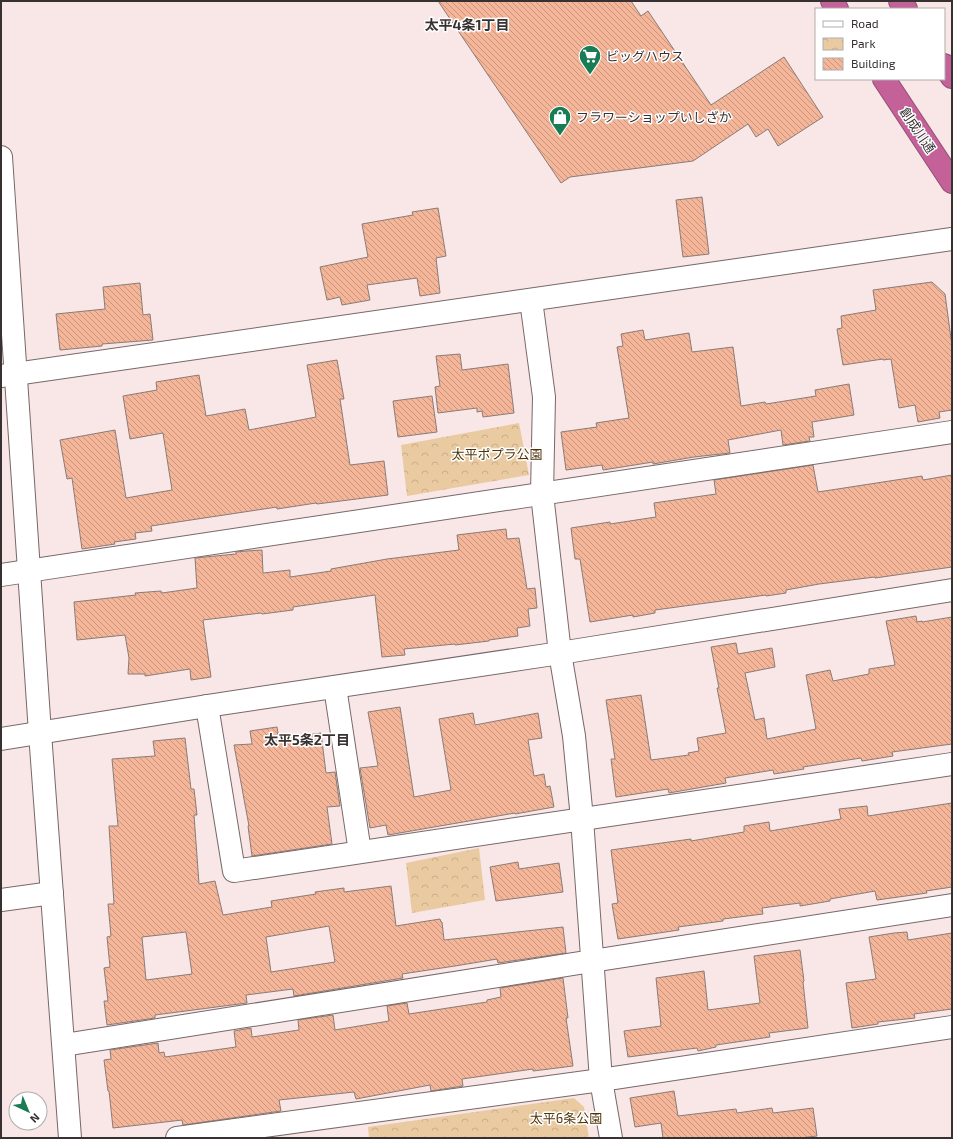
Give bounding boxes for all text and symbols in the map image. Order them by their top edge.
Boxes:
legend [815,8,945,80]
district label: 太平4条1丁目 [425,16,509,33]
text: Road [851,16,879,30]
text: Park [851,36,876,50]
supermarket icon: ビッグハウス [577,43,603,76]
place label: ビッグハウス [606,48,684,64]
text: Building [851,56,896,70]
shop icon: フラワーショップいしざか [547,104,573,137]
street label: 創成川通 [897,104,939,156]
place label: フラワーショップいしざか [576,109,732,125]
park label: 太平ポプラ公園 [451,446,543,462]
district label: 太平5条2丁目 [264,731,350,748]
north arrow [8,1091,48,1131]
park label: 太平6条公園 [530,1110,602,1126]
text: N [28,1111,43,1126]

